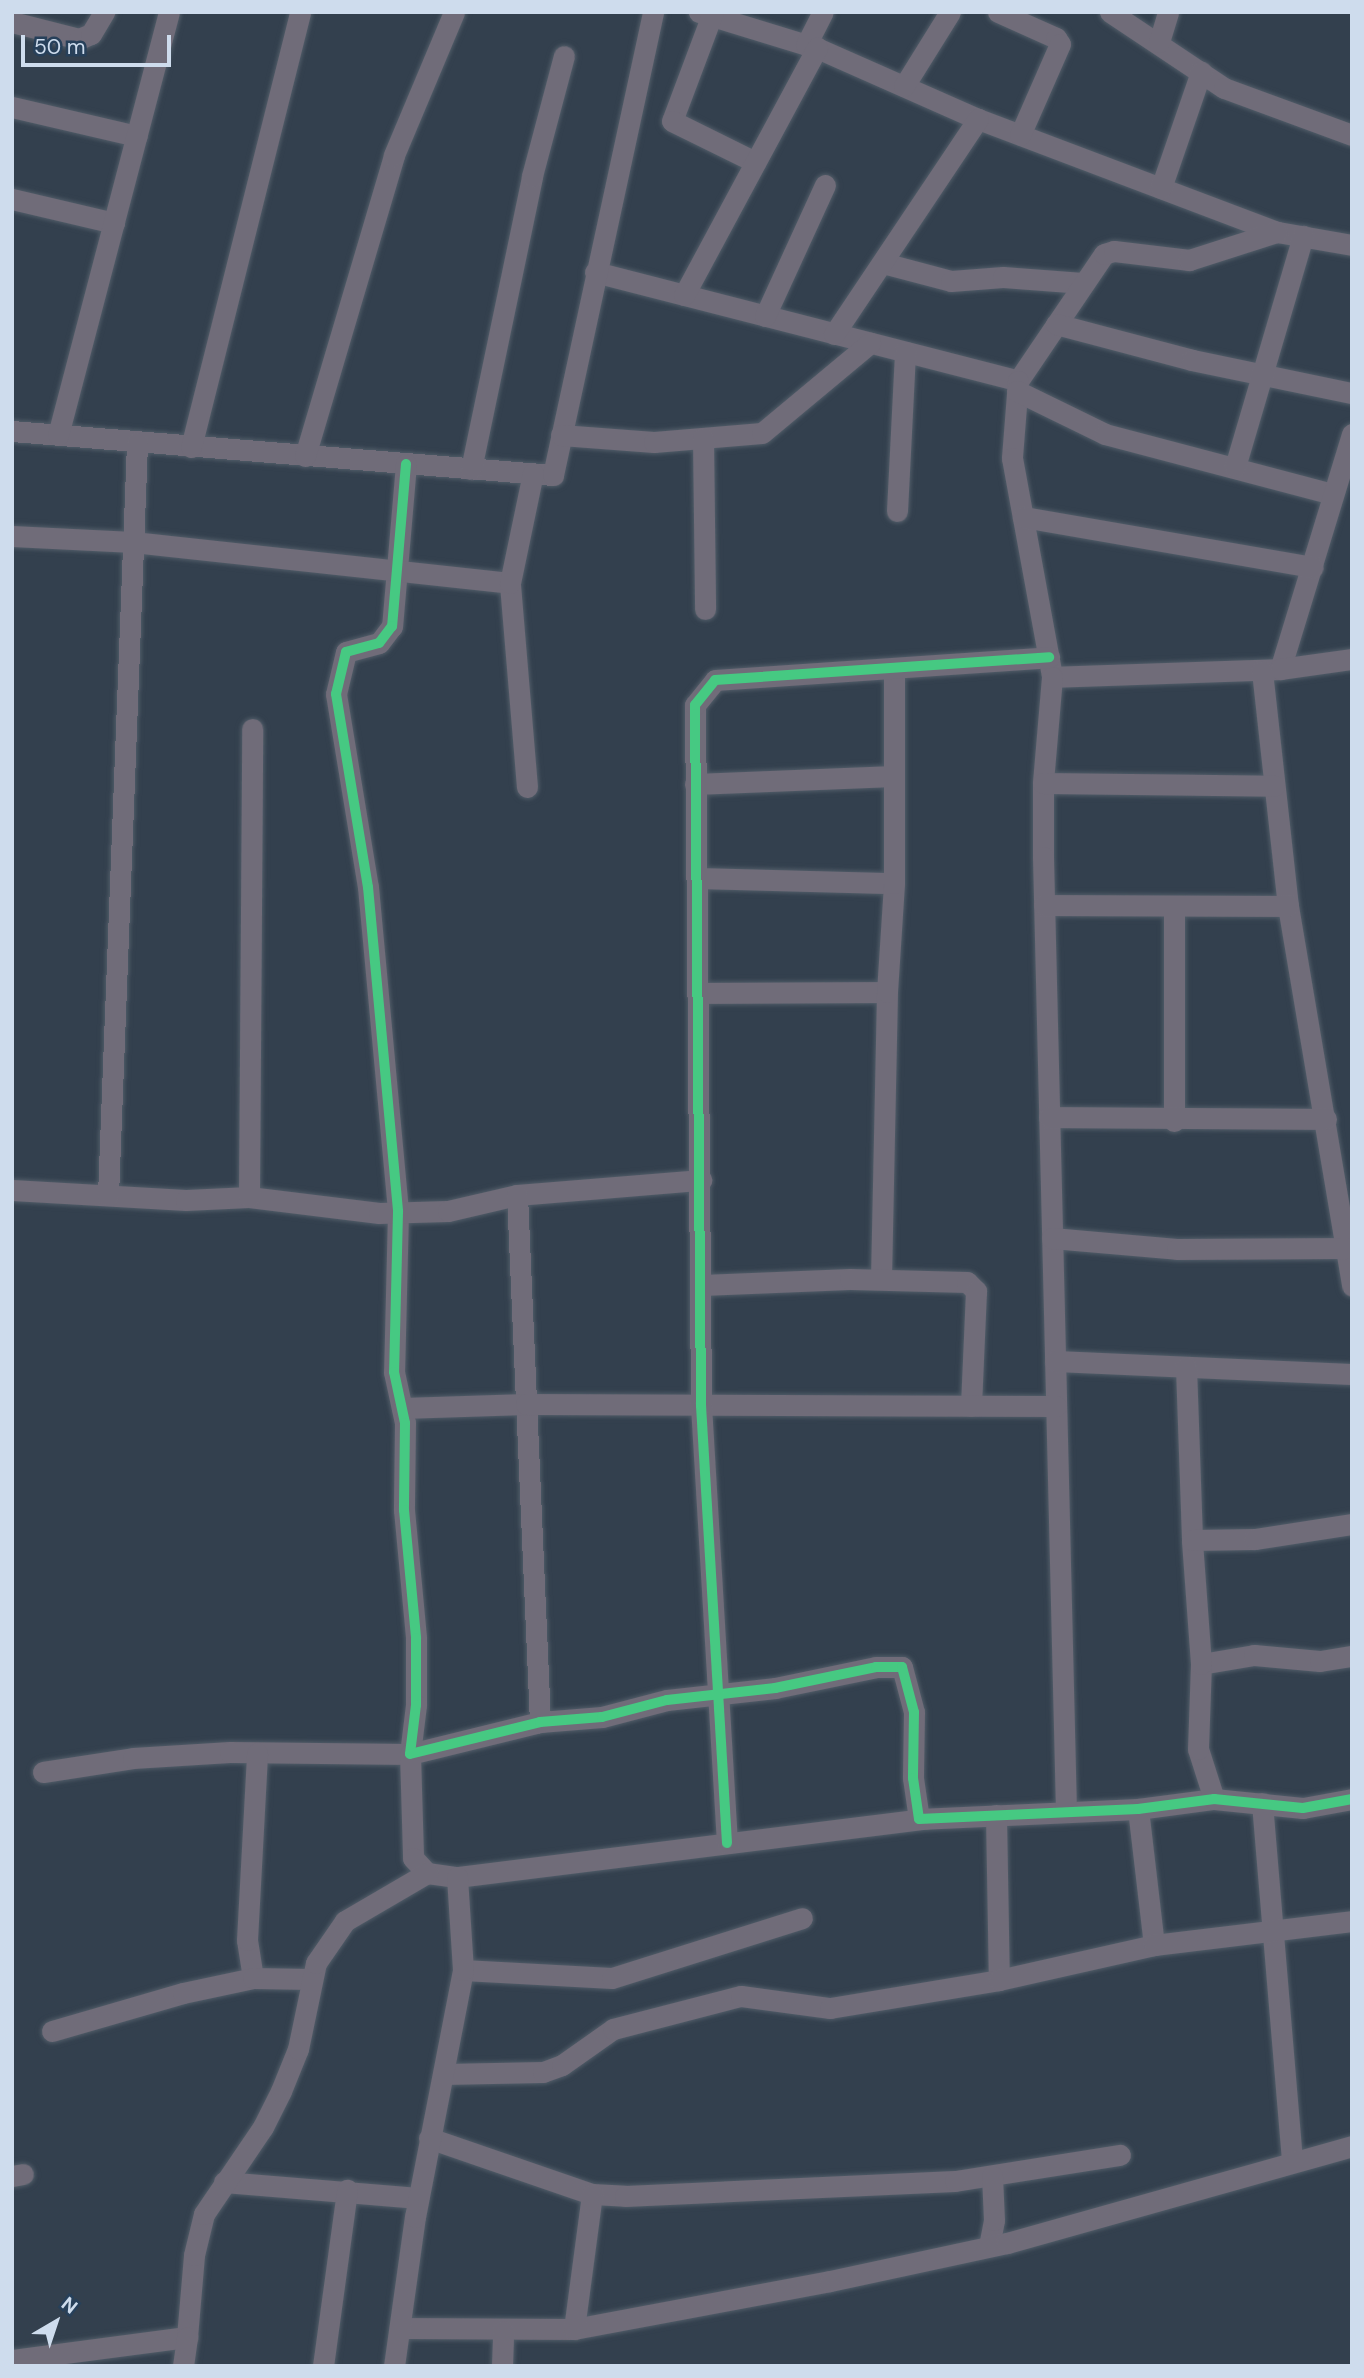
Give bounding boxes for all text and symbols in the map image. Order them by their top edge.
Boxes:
scale bar [24,21,175,65]
text: 50 m [34,33,85,61]
north arrow [21,2287,91,2357]
text: N [56,2291,83,2319]

